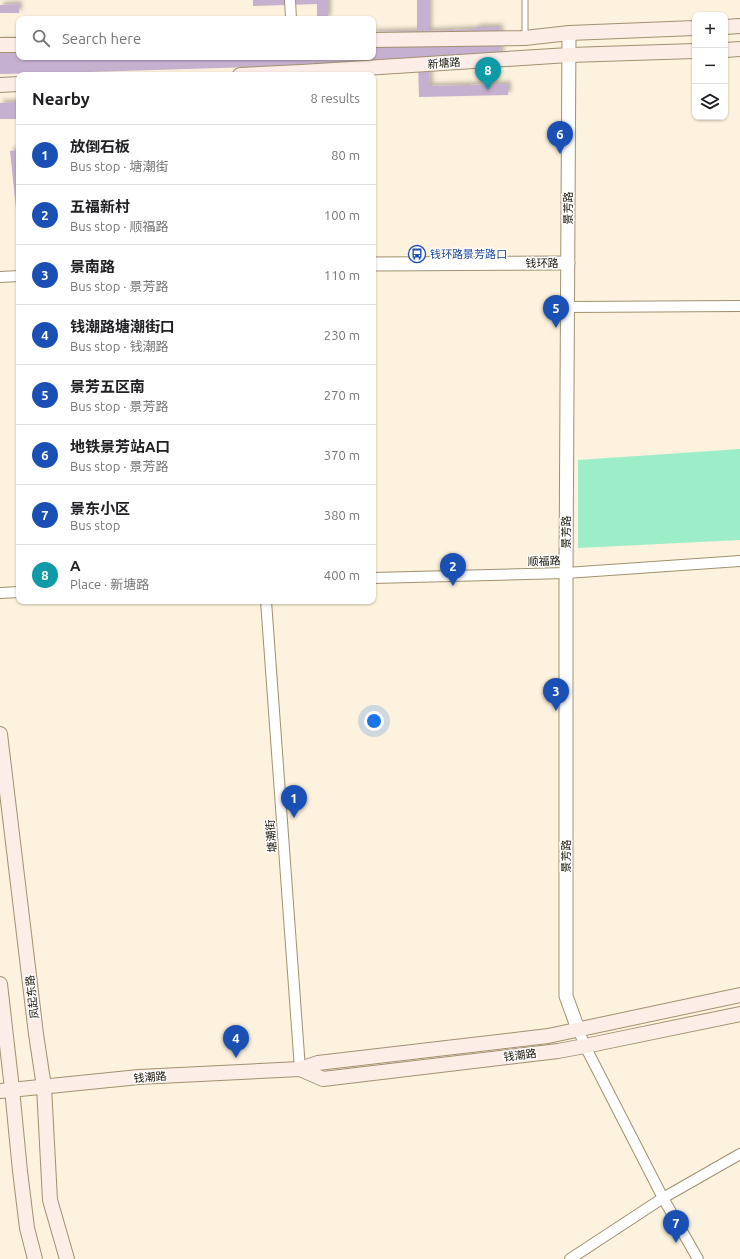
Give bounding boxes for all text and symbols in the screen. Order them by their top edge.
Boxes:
map controls [692,12,728,120]
button: + [692,12,728,48]
search box [16,16,376,60]
icon: search [30,27,52,49]
text: Search here [62,30,141,47]
button: − [692,48,728,84]
street label: 新塘路 [427,56,461,70]
pin: 8 [475,57,501,90]
button: layers [692,84,728,120]
text: Nearby [32,89,90,108]
text: 8 results [310,91,360,105]
pin: 6 [547,121,573,154]
text: 放倒石板 [70,138,130,155]
text: 1 [41,148,49,162]
text: 80 m [331,148,360,162]
text: Bus stop · 塘潮街 [70,159,168,173]
street label: 景芳路 [562,192,574,225]
text: 五福新村 [70,198,130,215]
text: 2 [41,208,49,222]
text: 100 m [324,208,360,222]
text: Bus stop · 顺福路 [70,219,168,233]
bus stop icon: 钱环路景芳路口 [407,244,427,264]
place label: 钱环路景芳路口 [430,248,507,260]
street label: 钱环路 [526,257,559,269]
text: 景南路 [70,258,115,275]
text: 3 [41,268,49,282]
text: 110 m [324,268,360,282]
text: Bus stop · 景芳路 [70,279,168,293]
pin: 5 [543,295,569,328]
text: 钱潮路塘潮街口 [70,318,175,335]
text: 4 [41,328,49,342]
text: 230 m [324,328,360,342]
text: Bus stop · 钱潮路 [70,339,168,353]
text: 景芳五区南 [70,378,145,395]
text: 5 [41,388,49,402]
text: 270 m [324,388,360,402]
text: Bus stop · 景芳路 [70,399,168,413]
text: 地铁景芳站A口 [70,438,171,455]
text: 6 [41,448,49,462]
text: 370 m [324,448,360,462]
text: Bus stop · 景芳路 [70,459,168,473]
text: 景东小区 [70,500,130,517]
text: 7 [41,508,49,522]
text: 380 m [324,508,360,522]
street label: 景芳路 [560,516,572,549]
text: Bus stop [70,518,120,532]
pin: 2 [440,553,466,586]
street label: 顺福路 [527,554,561,568]
text: A [70,557,81,574]
text: 8 [41,568,49,582]
text: 400 m [324,568,360,582]
text: Place · 新塘路 [70,577,149,591]
pin: 3 [543,678,569,711]
your location [364,711,384,731]
pin: 1 [281,785,307,818]
street label: 塘潮街 [264,819,278,853]
street label: 景芳路 [560,840,572,873]
street label: 凤起东路 [23,974,41,1020]
pin: 4 [223,1025,249,1058]
street label: 钱潮路 [503,1047,537,1063]
street label: 钱潮路 [133,1070,167,1084]
pin: 7 [663,1210,689,1243]

